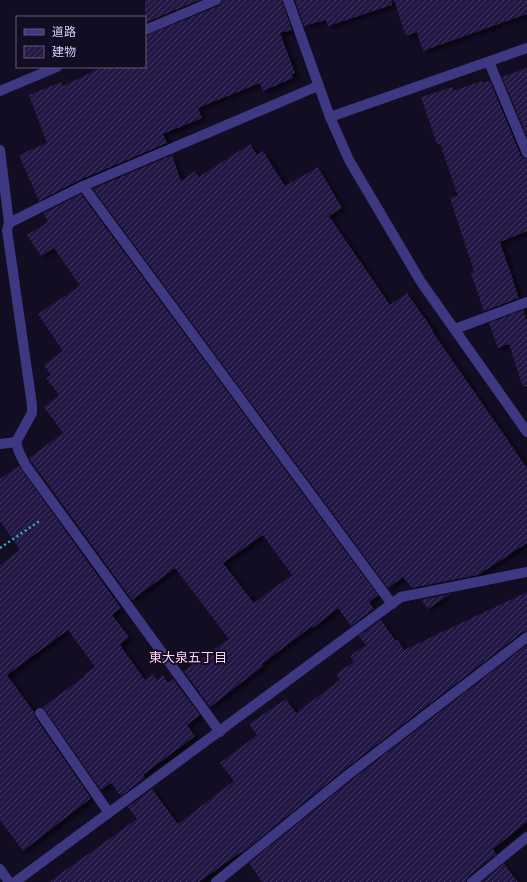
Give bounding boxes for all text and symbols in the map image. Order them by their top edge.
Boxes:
legend [16,16,146,68]
text: 道路 [52,24,76,39]
text: 建物 [52,44,76,59]
district label: 東大泉五丁目 [149,649,227,665]

